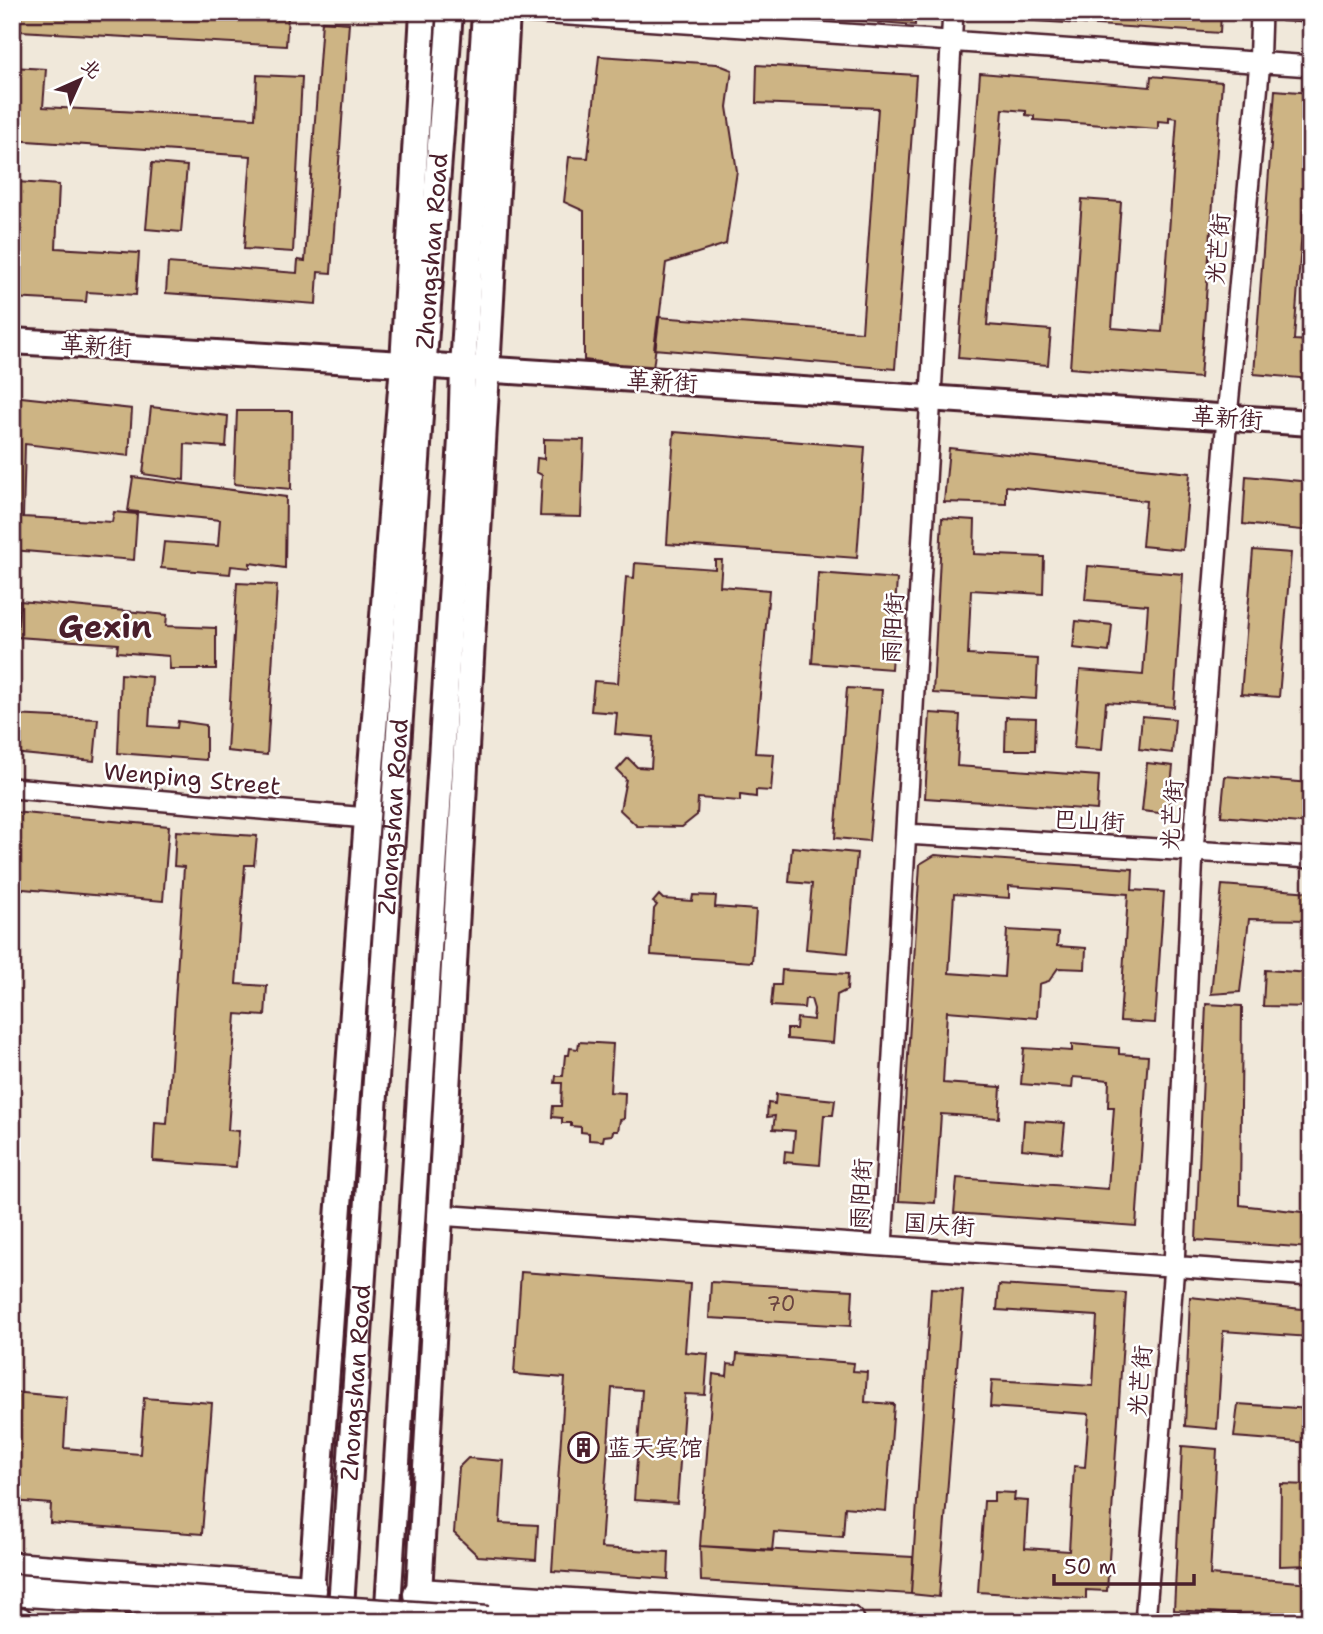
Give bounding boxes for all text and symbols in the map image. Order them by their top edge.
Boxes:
north arrow [46,46,116,116]
text: 北 [76,53,107,84]
street label: Zhongshan Road [409,152,455,350]
street label: 光芒街 [1199,212,1237,286]
street label: 革新街 [59,328,133,364]
street label: 革新街 [625,364,699,400]
street label: 革新街 [1190,400,1264,436]
street label: 雨阳街 [875,591,911,665]
district label: Gexin [58,605,152,648]
street label: Zhongshan Road [371,717,416,916]
street label: Wenping Street [102,755,282,803]
street label: 光芒街 [1154,778,1190,852]
street label: 巴山街 [1052,803,1126,839]
street label: 雨阳街 [843,1157,879,1231]
street label: 国庆街 [902,1207,976,1243]
street label: Zhongshan Road [333,1283,378,1482]
house number: 70 [767,1290,795,1318]
street label: 光芒街 [1121,1344,1159,1418]
building icon: 蓝天宾馆 [567,1431,601,1465]
place label: 蓝天宾馆 [607,1432,703,1464]
scale bar [1054,1543,1194,1587]
text: 50 m [1064,1553,1117,1581]

